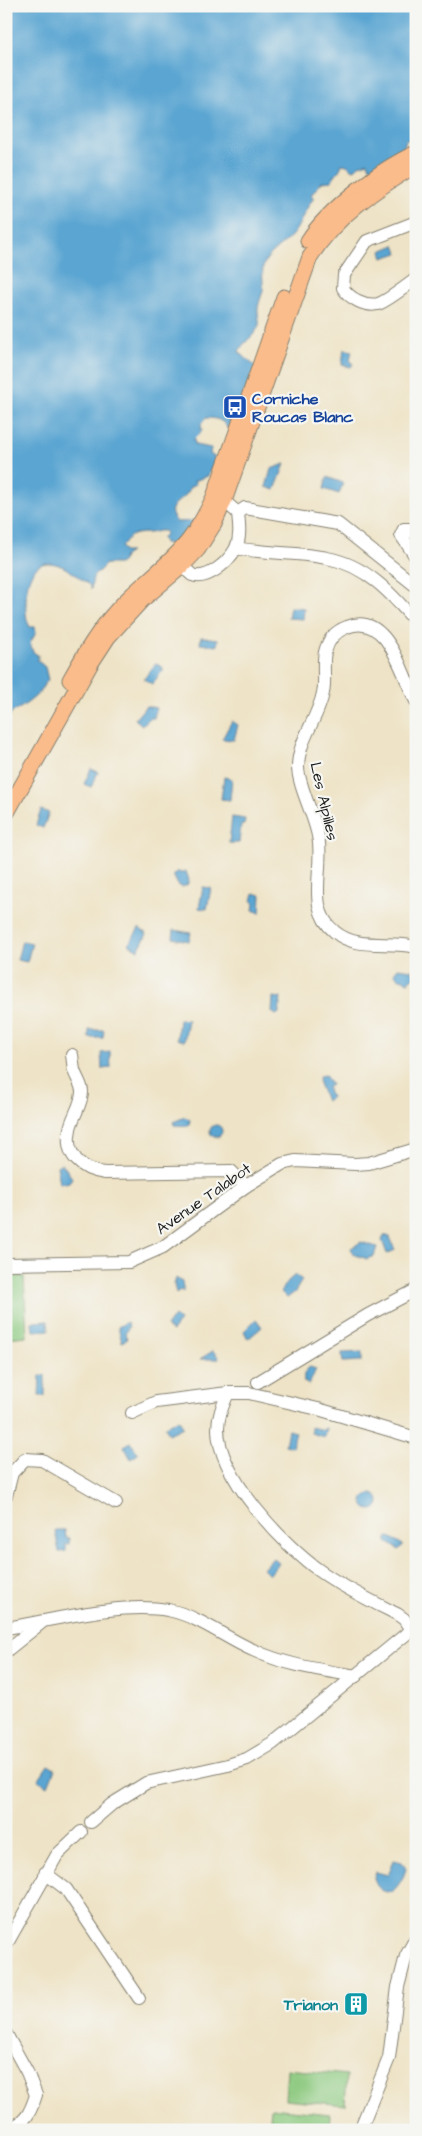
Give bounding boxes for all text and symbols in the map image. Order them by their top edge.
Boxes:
place label: Corniche Roucas Blanc [252,388,354,428]
bus stop icon: Corniche Roucas Blanc [222,394,248,420]
street label: Les Alpilles [304,760,344,843]
street label: Avenue Talabot [152,1157,256,1240]
building icon: Trianon [343,1991,369,2017]
place label: Trianon [283,1994,338,2016]

